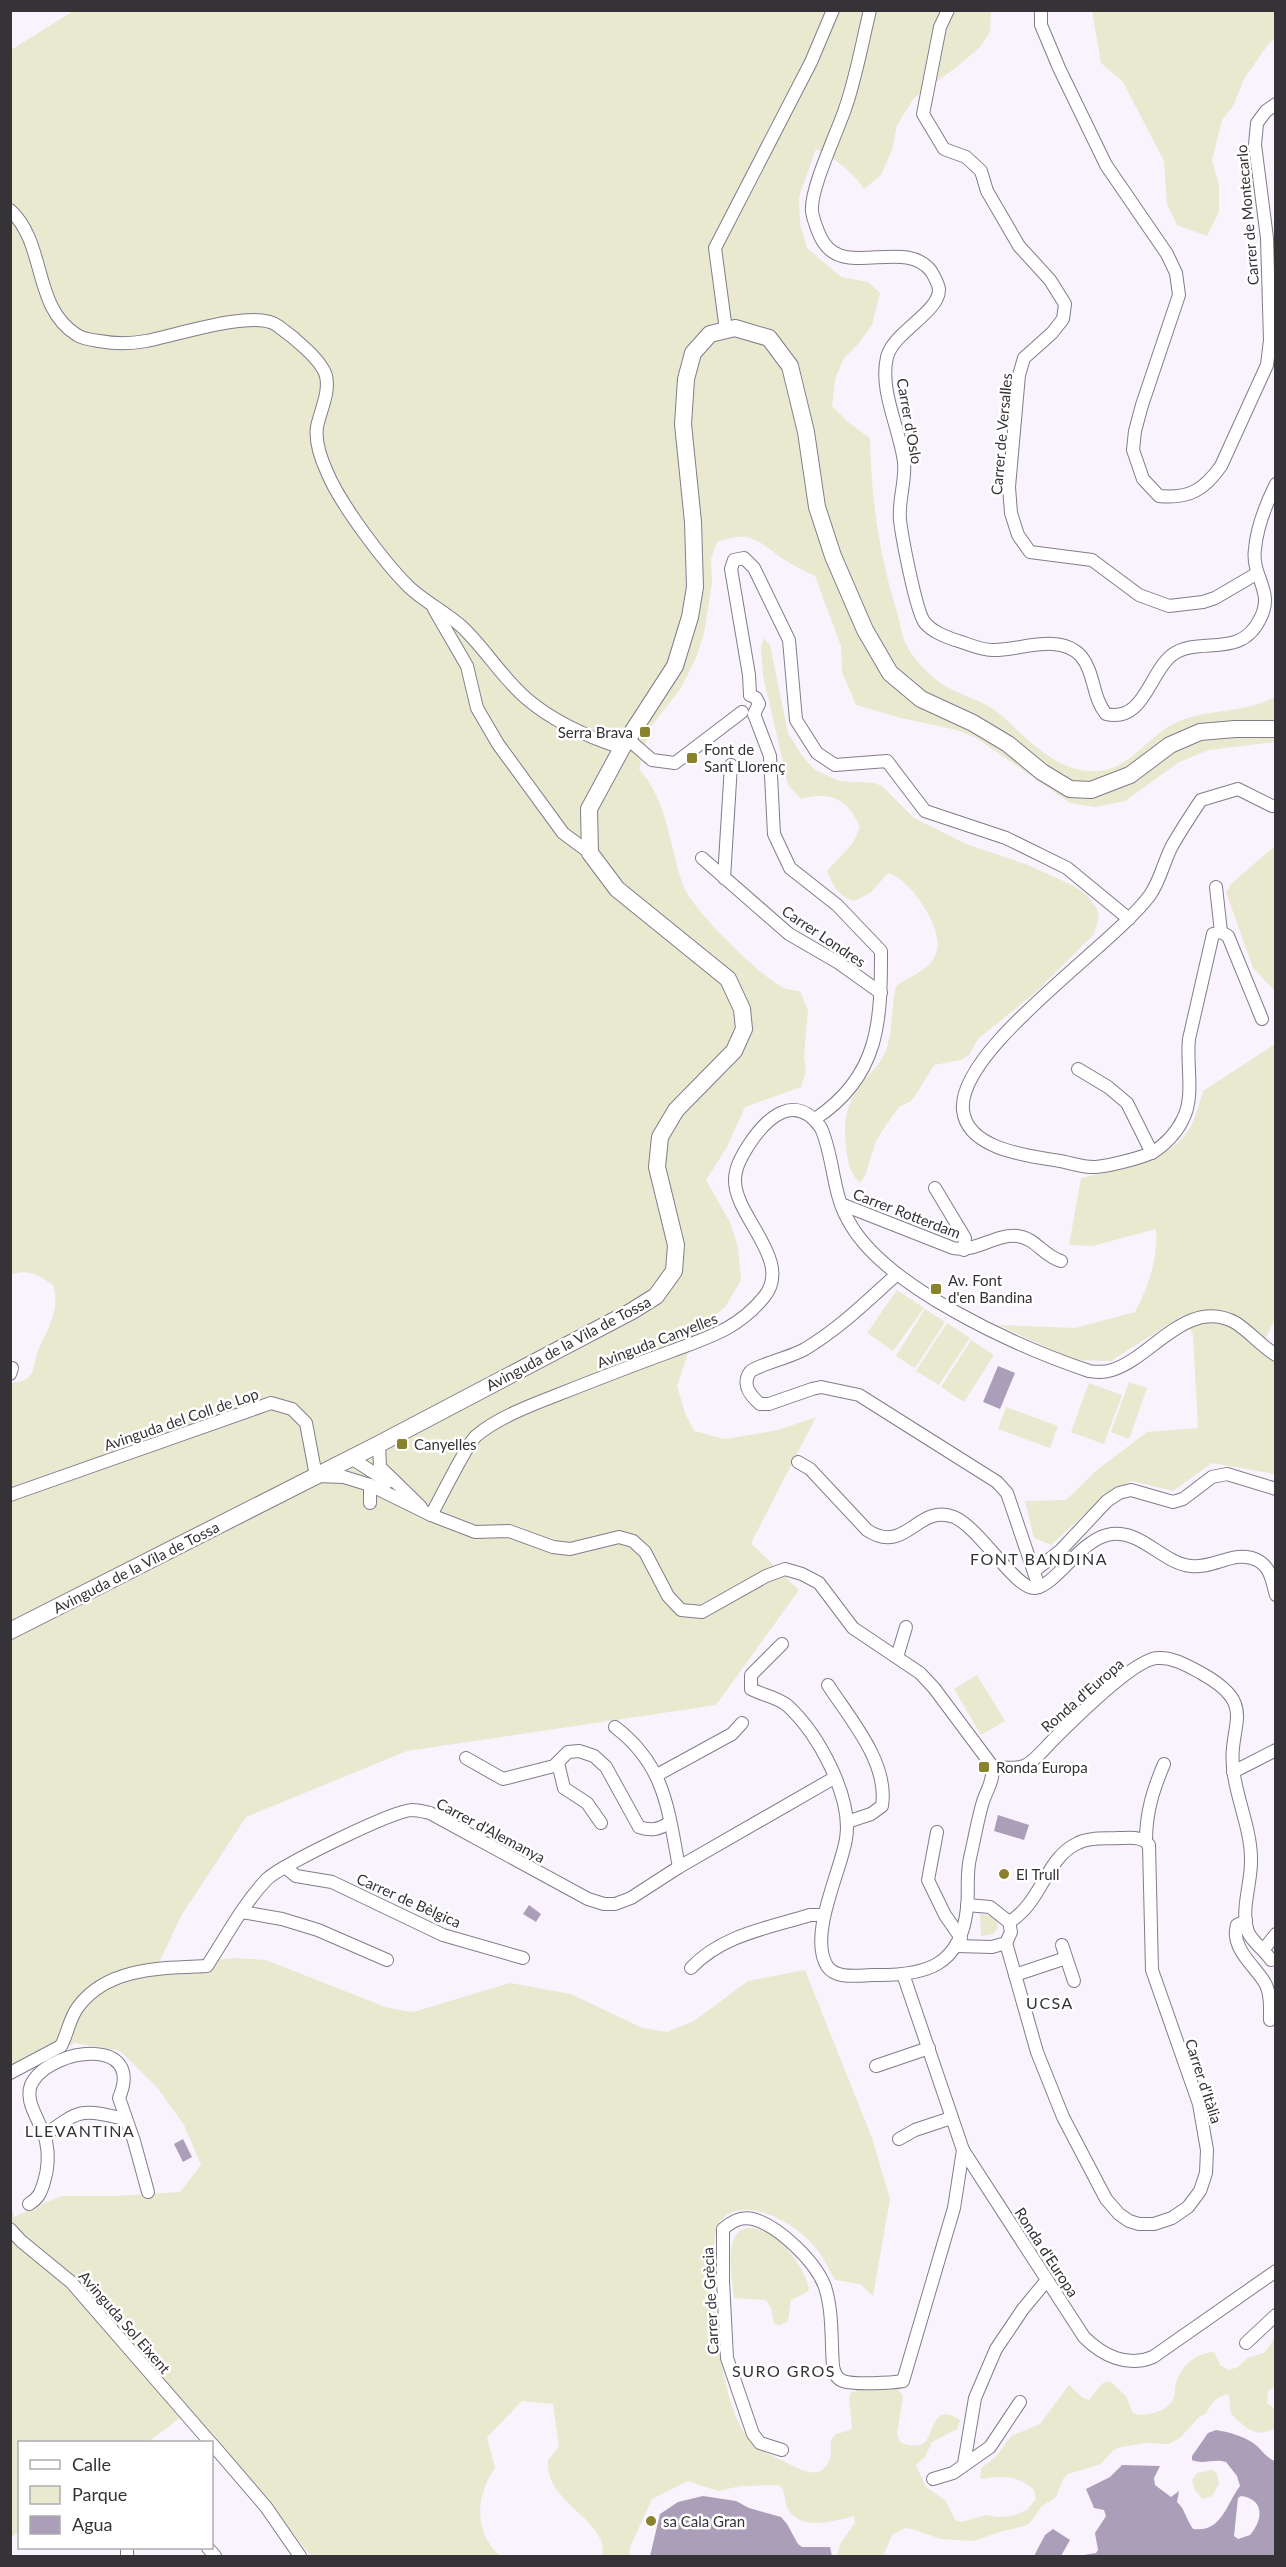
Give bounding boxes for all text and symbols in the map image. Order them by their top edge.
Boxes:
street label: Carrer de Montecarlo [1232,144,1262,286]
street label: Carrer de Versalles [987,372,1015,496]
street label: Carrer d'Oslo [894,377,926,465]
place label: Serra Brava [558,723,633,741]
marker: Serra Brava [638,725,652,739]
place label: Font de Sant Llorenç [704,740,785,775]
marker: Font de Sant Llorenç [685,751,699,765]
street label: Carrer Londres [779,901,869,971]
street label: Carrer Rotterdam [851,1184,963,1242]
place label: Av. Font d'en Bandina [948,1271,1033,1306]
marker: Av. Font d'en Bandina [929,1282,943,1296]
street label: Avinguda de la Vila de Tossa [483,1292,653,1394]
street label: Avinguda Canyelles [594,1309,720,1371]
street label: Avinguda del Coll de Lop [101,1384,261,1454]
place label: Canyelles [414,1435,477,1453]
marker: Canyelles [395,1437,409,1451]
street label: Avinguda de la Vila de Tossa [50,1517,222,1617]
district label: FONT BANDINA [970,1549,1108,1568]
street label: Ronda d'Europa [1037,1654,1127,1736]
place label: Ronda Europa [996,1758,1088,1776]
marker: Ronda Europa [977,1760,991,1774]
street label: Carrer d'Alemanya [434,1794,548,1866]
place label: El Trull [1016,1865,1060,1883]
marker: El Trull [997,1867,1011,1881]
street label: Carrer de Bèlgica [354,1869,464,1931]
district label: UCSA [1026,1993,1074,2012]
street label: Carrer d'Itàlia [1182,2036,1226,2126]
district label: LLEVANTINA [25,2121,135,2140]
street label: Ronda d'Europa [1011,2204,1083,2300]
street label: Carrer de Grècia [698,2247,722,2355]
street label: Avinguda Sol Eixent [76,2267,175,2377]
district label: SURO GROS [732,2361,836,2380]
legend [18,2441,213,2549]
text: Calle [72,2453,111,2475]
text: Parque [72,2483,127,2505]
place label: sa Cala Gran [663,2512,745,2530]
text: Agua [72,2513,113,2535]
marker: sa Cala Gran [644,2514,658,2528]

